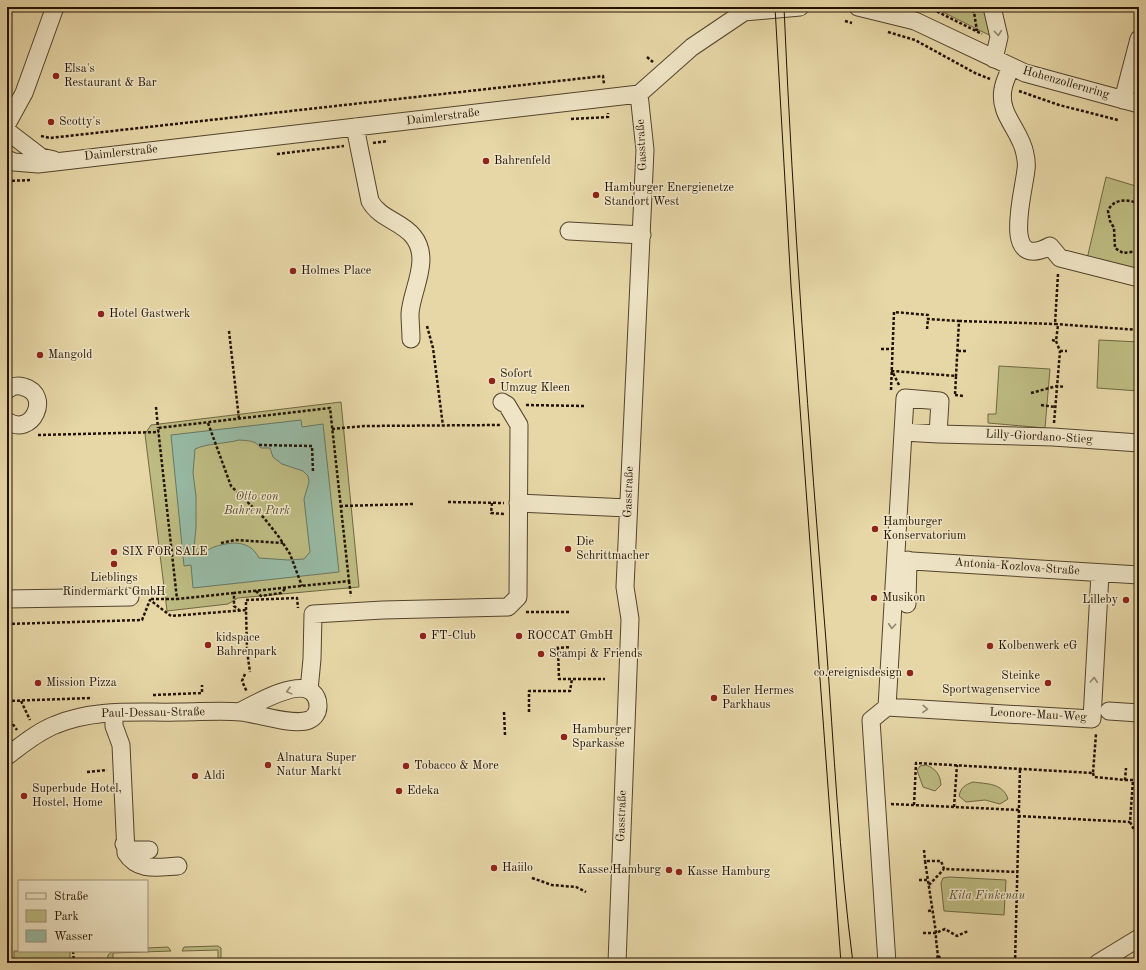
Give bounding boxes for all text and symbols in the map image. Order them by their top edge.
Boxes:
one-way arrow [993,30,1002,36]
place label: Elsa's Restaurant & Bar [64,63,157,89]
street label: Hohenzollernring [1021,65,1111,101]
marker: Elsa's Restaurant & Bar [51,71,61,81]
street label: Daimlerstraße [406,106,481,127]
place label: Scotty's [59,116,100,128]
marker: Scotty's [46,117,56,127]
street label: Gasstraße [635,118,649,171]
street label: Daimlerstraße [84,143,159,163]
place label: Bahrenfeld [494,155,551,167]
marker: Bahrenfeld [481,156,491,166]
place label: Hamburger Energienetze Standort West [604,182,735,208]
marker: Hamburger Energienetze Standort West [591,190,601,200]
place label: Holmes Place [301,265,372,277]
marker: Holmes Place [288,266,298,276]
place label: Hotel Gastwerk [109,308,190,320]
marker: Hotel Gastwerk [96,309,106,319]
place label: Mangold [48,349,92,361]
marker: Mangold [35,350,45,360]
place label: Sofort Umzug Kleen [500,368,571,394]
marker: Sofort Umzug Kleen [487,376,497,386]
street label: Lilly-Giordano-Stieg [985,428,1093,446]
street label: Gasstraße [622,465,636,518]
park label: Otto von Bahren Park [223,491,290,517]
place label: Hamburger Konservatorium [883,516,967,542]
marker: Hamburger Konservatorium [870,524,880,534]
place label: Die Schrittmacher [576,536,649,562]
marker: Die Schrittmacher [563,544,573,554]
place label: SIX FOR SALE [122,546,208,558]
marker: SIX FOR SALE [109,547,119,557]
street label: Antonia-Kozlova-Straße [954,557,1081,577]
marker: Lieblings Rindermarkt GmbH [109,559,119,569]
place label: Lieblings Rindermarkt GmbH [63,572,165,598]
place label: Musikon [882,592,926,604]
marker: Musikon [869,593,879,603]
place label: Lilleby [1082,594,1119,606]
marker: Lilleby [1121,595,1131,605]
one-way arrow [887,623,896,629]
place label: FT-Club [431,630,476,642]
place label: ROCCAT GmbH [527,630,613,642]
marker: FT-Club [418,631,428,641]
marker: ROCCAT GmbH [514,631,524,641]
place label: kidspace Bahrenpark [216,632,277,658]
marker: kidspace Bahrenpark [203,640,213,650]
place label: Kolbenwerk eG [998,640,1078,652]
marker: Kolbenwerk eG [985,641,995,651]
place label: Scampi & Friends [549,648,642,660]
marker: Scampi & Friends [536,649,546,659]
place label: co.ereignisdesign [814,667,903,679]
marker: co.ereignisdesign [905,668,915,678]
place label: Steinke Sportwagenservice [942,670,1040,696]
place label: Mission Pizza [46,677,117,689]
one-way arrow [1089,677,1098,683]
marker: Mission Pizza [33,678,43,688]
marker: Steinke Sportwagenservice [1043,678,1053,688]
place label: Euler Hermes Parkhaus [722,685,794,711]
one-way arrow [285,686,292,695]
marker: Euler Hermes Parkhaus [709,693,719,703]
one-way arrow [922,705,928,714]
street label: Paul-Dessau-Straße [101,706,206,720]
street label: Leonore-Mau-Weg [989,706,1087,724]
place label: Hamburger Sparkasse [572,724,631,750]
marker: Hamburger Sparkasse [559,732,569,742]
place label: Alnatura Super Natur Markt [276,752,356,778]
marker: Alnatura Super Natur Markt [263,760,273,770]
place label: Tobacco & More [414,760,499,772]
marker: Tobacco & More [401,761,411,771]
place label: Aldi [203,770,225,782]
marker: Aldi [190,771,200,781]
place label: Superbude Hotel, Hostel, Home [32,783,122,809]
place label: Edeka [407,785,439,797]
marker: Edeka [394,786,404,796]
street label: Gasstraße [615,789,629,842]
marker: Superbude Hotel, Hostel, Home [19,791,29,801]
place label: Haiilo [502,862,533,874]
marker: Haiilo [489,863,499,873]
place label: Kasse.Hamburg [578,864,662,876]
marker: Kasse.Hamburg [664,865,674,875]
place label: Kasse Hamburg [687,866,771,878]
marker: Kasse Hamburg [674,867,684,877]
legend [18,880,148,952]
park label: Kita Finkenau [948,890,1025,902]
text: Straße [54,891,89,903]
text: Park [54,911,79,923]
text: Wasser [54,931,93,943]

